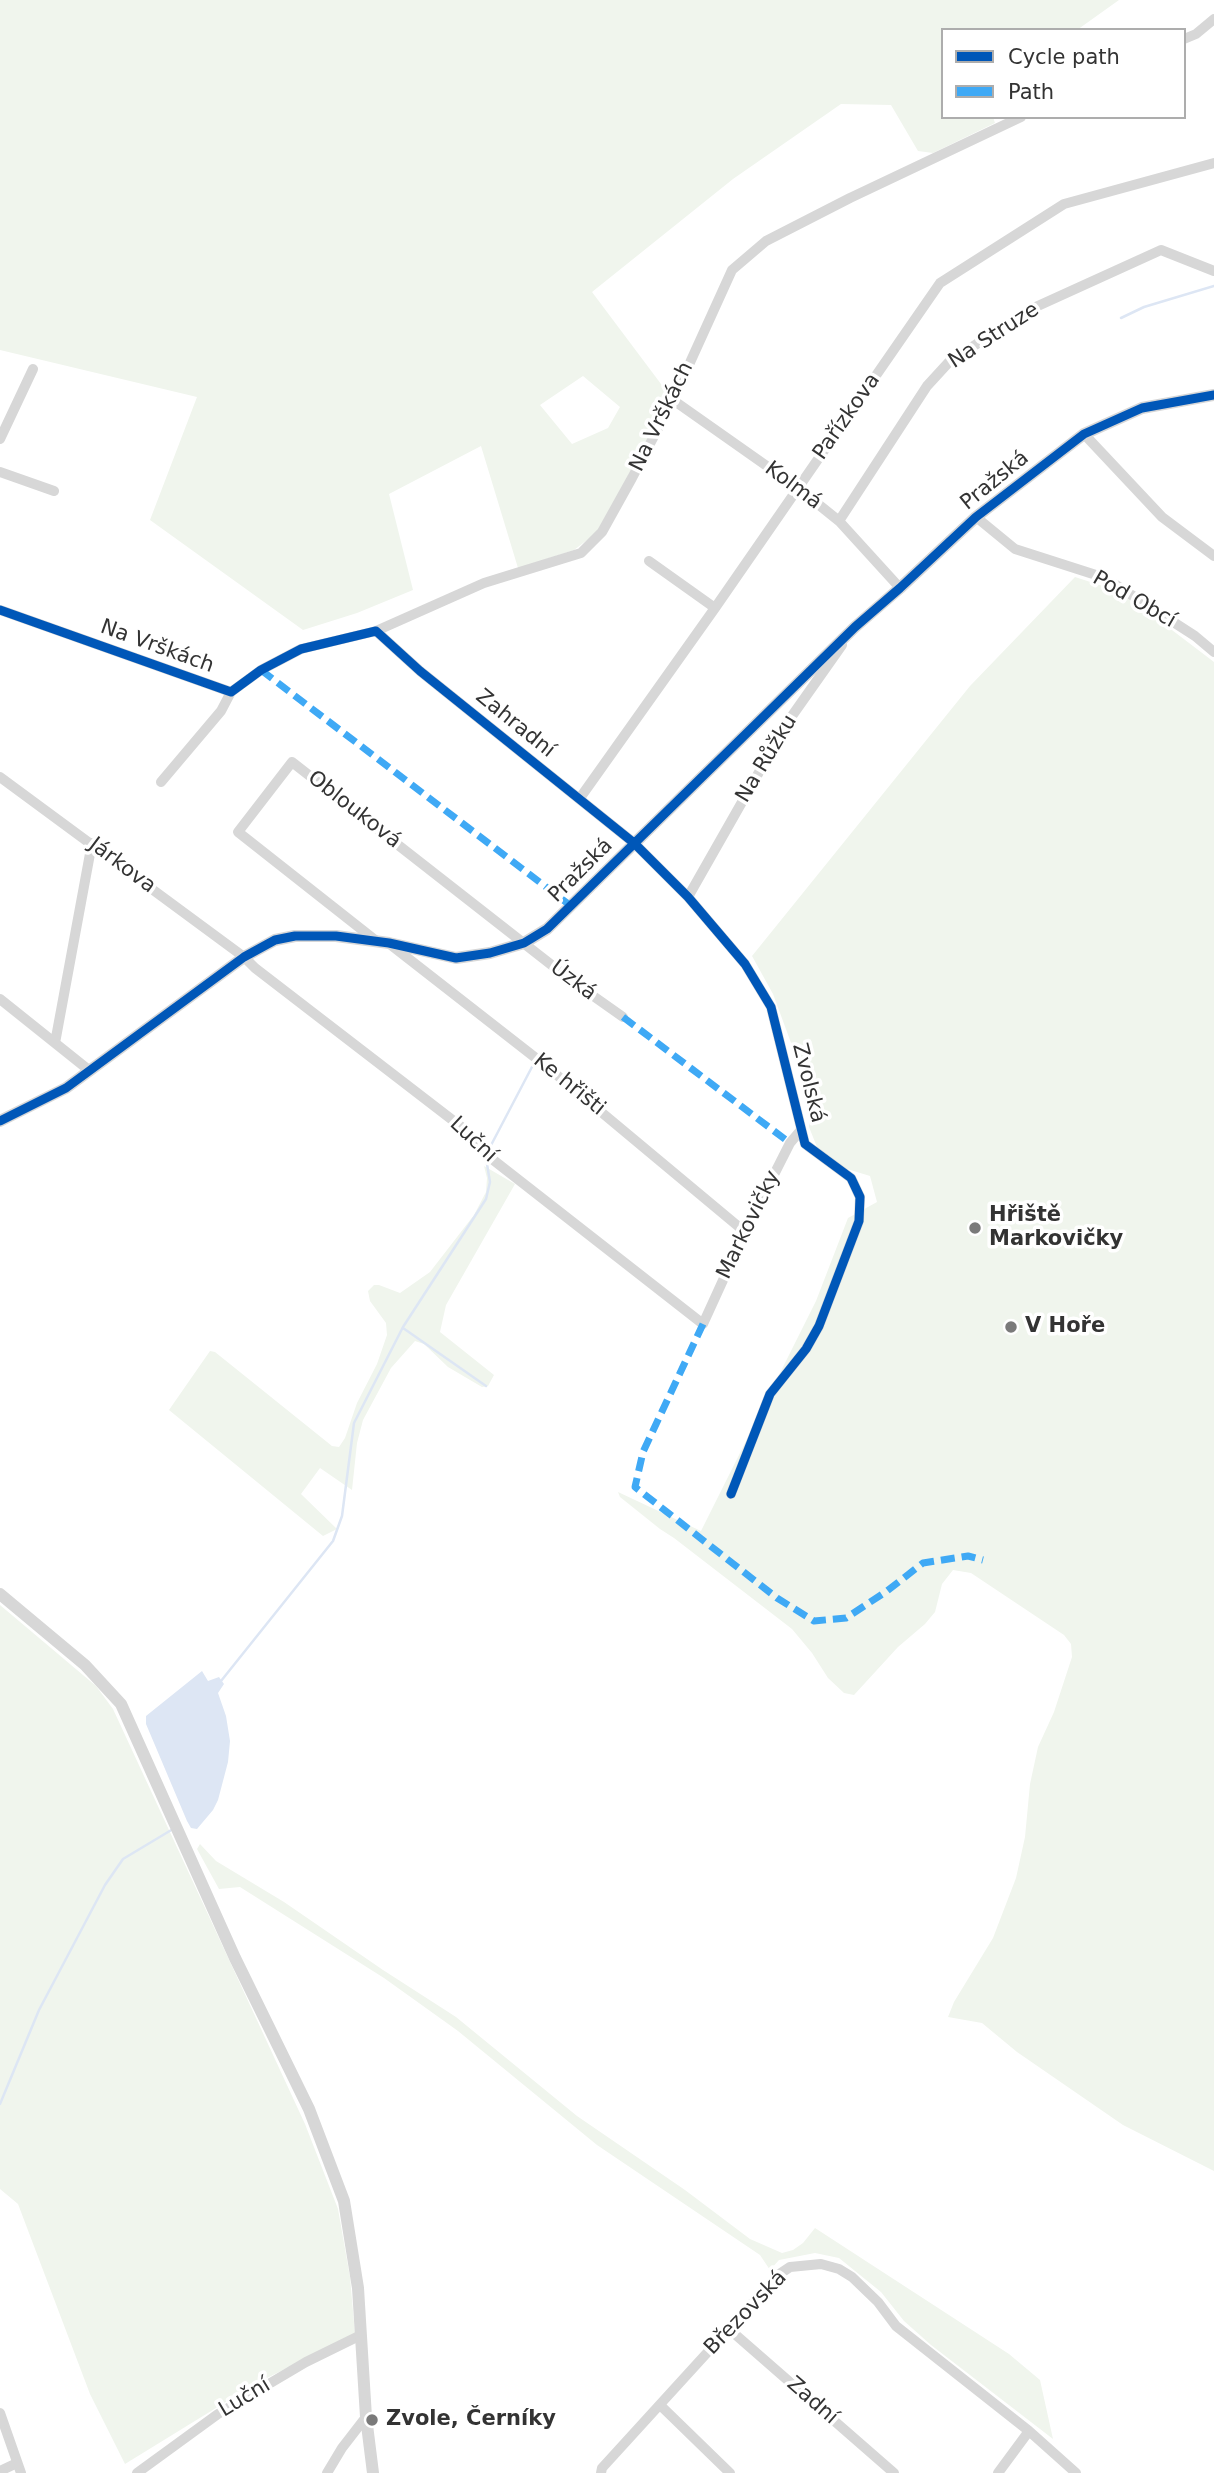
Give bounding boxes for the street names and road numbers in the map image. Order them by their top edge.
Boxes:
street label: Na Struze [944,297,1044,375]
street label: Na Vrškách [625,358,699,476]
street label: Pařízkova [808,369,886,465]
street label: Pražská [956,446,1034,516]
street label: Kolmá [760,456,826,516]
street label: Pod Obcí [1088,566,1180,634]
street label: Na Vrškách [97,615,217,679]
street label: Zahradní [470,684,560,764]
street label: Na Růžku [731,710,803,808]
street label: Oblouková [302,766,406,854]
street label: Járkova [84,833,160,899]
street label: Pražská [544,834,618,908]
street label: Úzká [545,956,601,1006]
street label: Zvolská [786,1041,830,1125]
street label: Ke hřišti [528,1048,610,1122]
street label: Luční [444,1112,502,1168]
street label: Markovičky [712,1167,786,1283]
street label: Březovská [700,2266,792,2360]
street label: Zadní [781,2372,843,2430]
street label: Luční [215,2373,275,2423]

